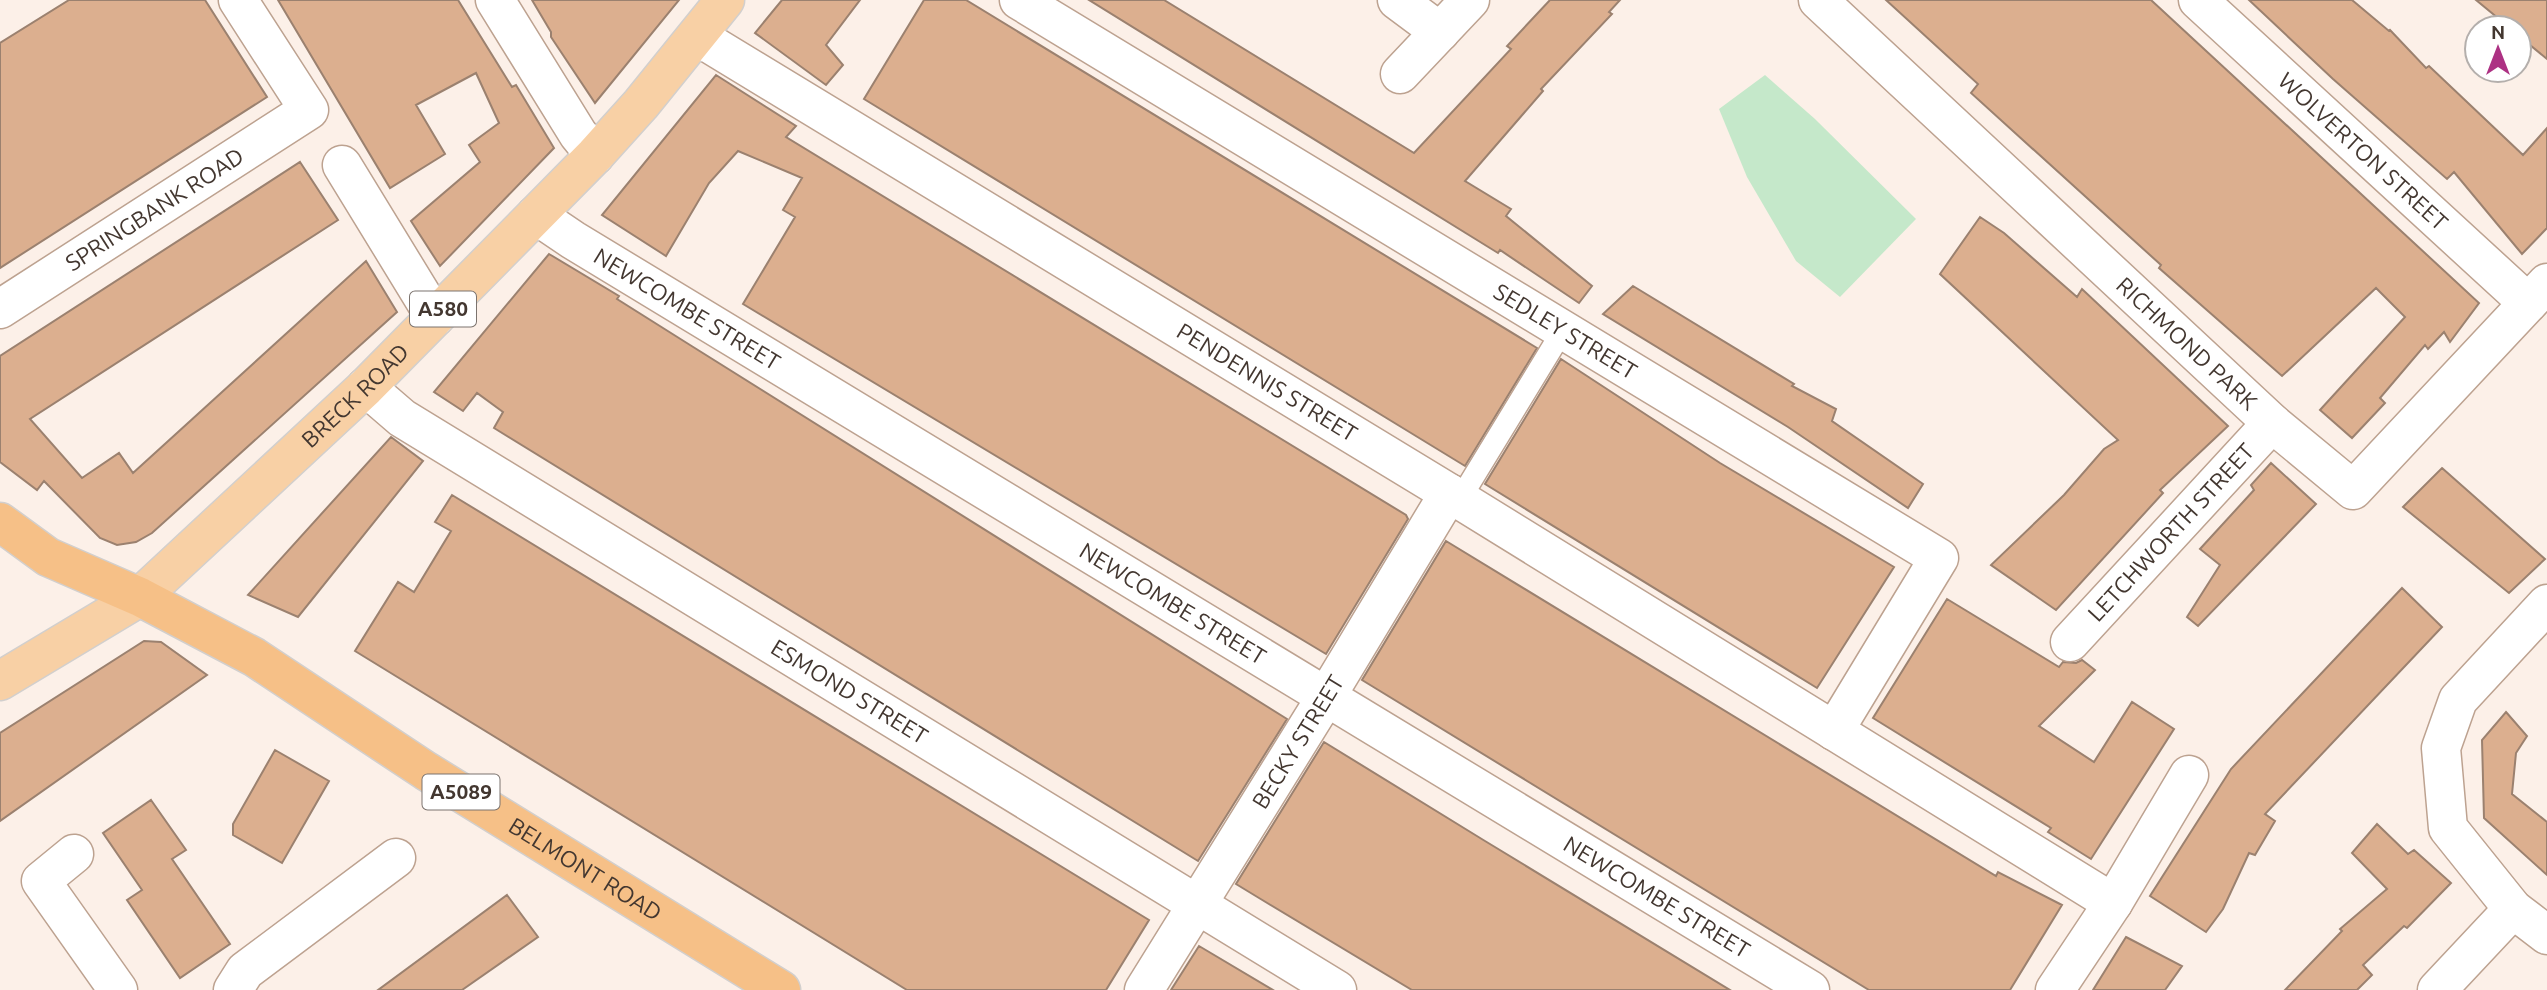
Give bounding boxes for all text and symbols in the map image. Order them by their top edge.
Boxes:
north arrow [2463,14,2533,84]
text: N [2491,21,2505,43]
street label: WOLVERTON STREET [2274,67,2453,235]
street label: SPRINGBANK ROAD [61,143,248,275]
street label: NEWCOMBE STREET [590,243,785,375]
street label: RICHMOND PARK [2112,272,2262,415]
street label: SEDLEY STREET [1490,278,1642,384]
road number: A580 [410,292,476,326]
street label: PENDENNIS STREET [1173,318,1362,446]
street label: BRECK ROAD [296,339,413,452]
street label: LETCHWORTH STREET [2083,438,2259,626]
street label: NEWCOMBE STREET [1075,537,1271,669]
street label: ESMOND STREET [767,634,933,749]
street label: BECKY STREET [1247,670,1348,813]
road number: A5089 [422,774,500,810]
street label: BELMONT ROAD [505,812,666,925]
street label: NEWCOMBE STREET [1559,831,1755,963]

